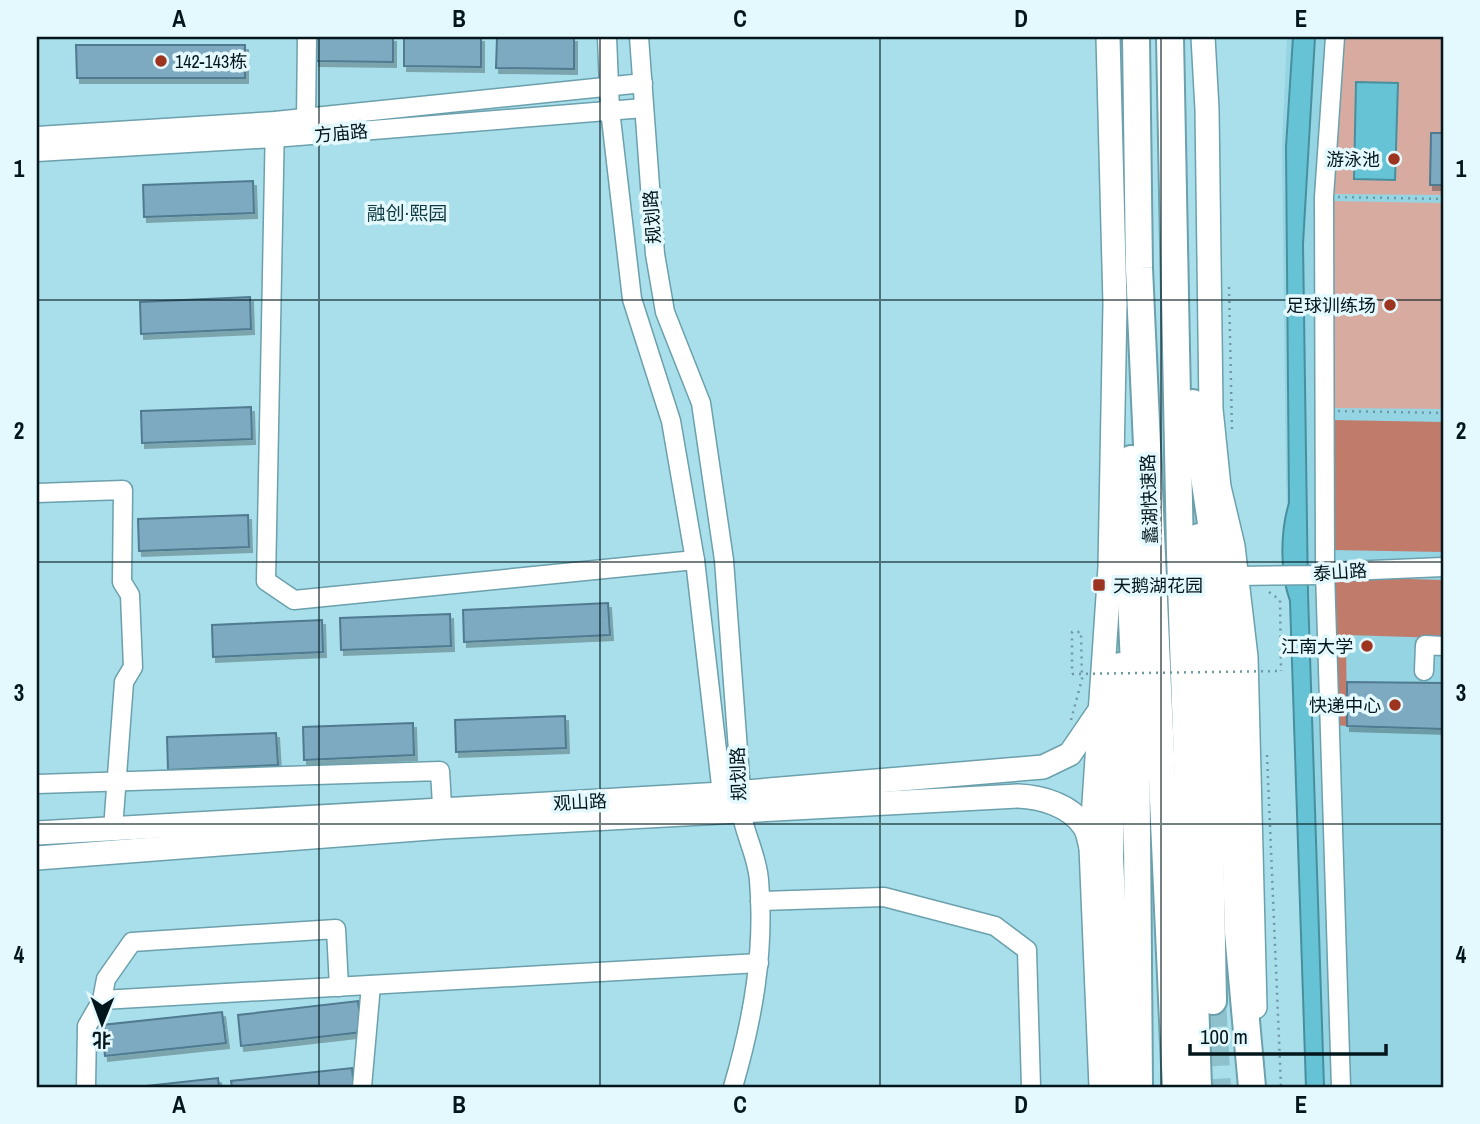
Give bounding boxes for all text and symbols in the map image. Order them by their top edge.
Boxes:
text: A [172,3,186,34]
text: B [452,3,466,34]
text: C [733,3,747,34]
text: D [1014,3,1028,34]
text: E [1295,3,1307,34]
place label: 142-143栋 [175,49,247,74]
marker: 142-143栋 [153,53,169,69]
street label: 方庙路 [313,118,369,148]
place label: 游泳池 [1326,147,1380,172]
marker: 游泳池 [1386,151,1402,167]
text: 1 [14,153,25,184]
text: 1 [1456,153,1467,184]
street label: 规划路 [638,189,666,245]
district label: 融创·熙园 [367,200,447,226]
place label: 足球训练场 [1286,293,1376,318]
marker: 足球训练场 [1382,297,1398,313]
text: 2 [14,415,24,446]
text: 2 [1456,415,1466,446]
street label: 蠡湖快速路 [1135,454,1163,544]
street label: 泰山路 [1312,558,1368,586]
place label: 天鹅湖花园 [1113,573,1203,598]
marker: 天鹅湖花园 [1091,577,1107,593]
place label: 江南大学 [1281,634,1353,659]
marker: 江南大学 [1359,638,1375,654]
text: 3 [14,677,24,708]
text: 3 [1456,677,1466,708]
place label: 快递中心 [1309,693,1381,718]
marker: 快递中心 [1387,697,1403,713]
street label: 规划路 [725,747,751,801]
street label: 观山路 [552,788,608,816]
text: 4 [14,939,25,970]
text: 4 [1456,939,1467,970]
north arrow [66,988,136,1058]
scale bar [1190,1012,1386,1056]
text: 100 m [1200,1022,1248,1051]
text: 北 [92,1027,111,1053]
text: A [172,1089,186,1120]
text: B [452,1089,466,1120]
text: C [733,1089,747,1120]
text: D [1014,1089,1028,1120]
text: E [1295,1089,1307,1120]

